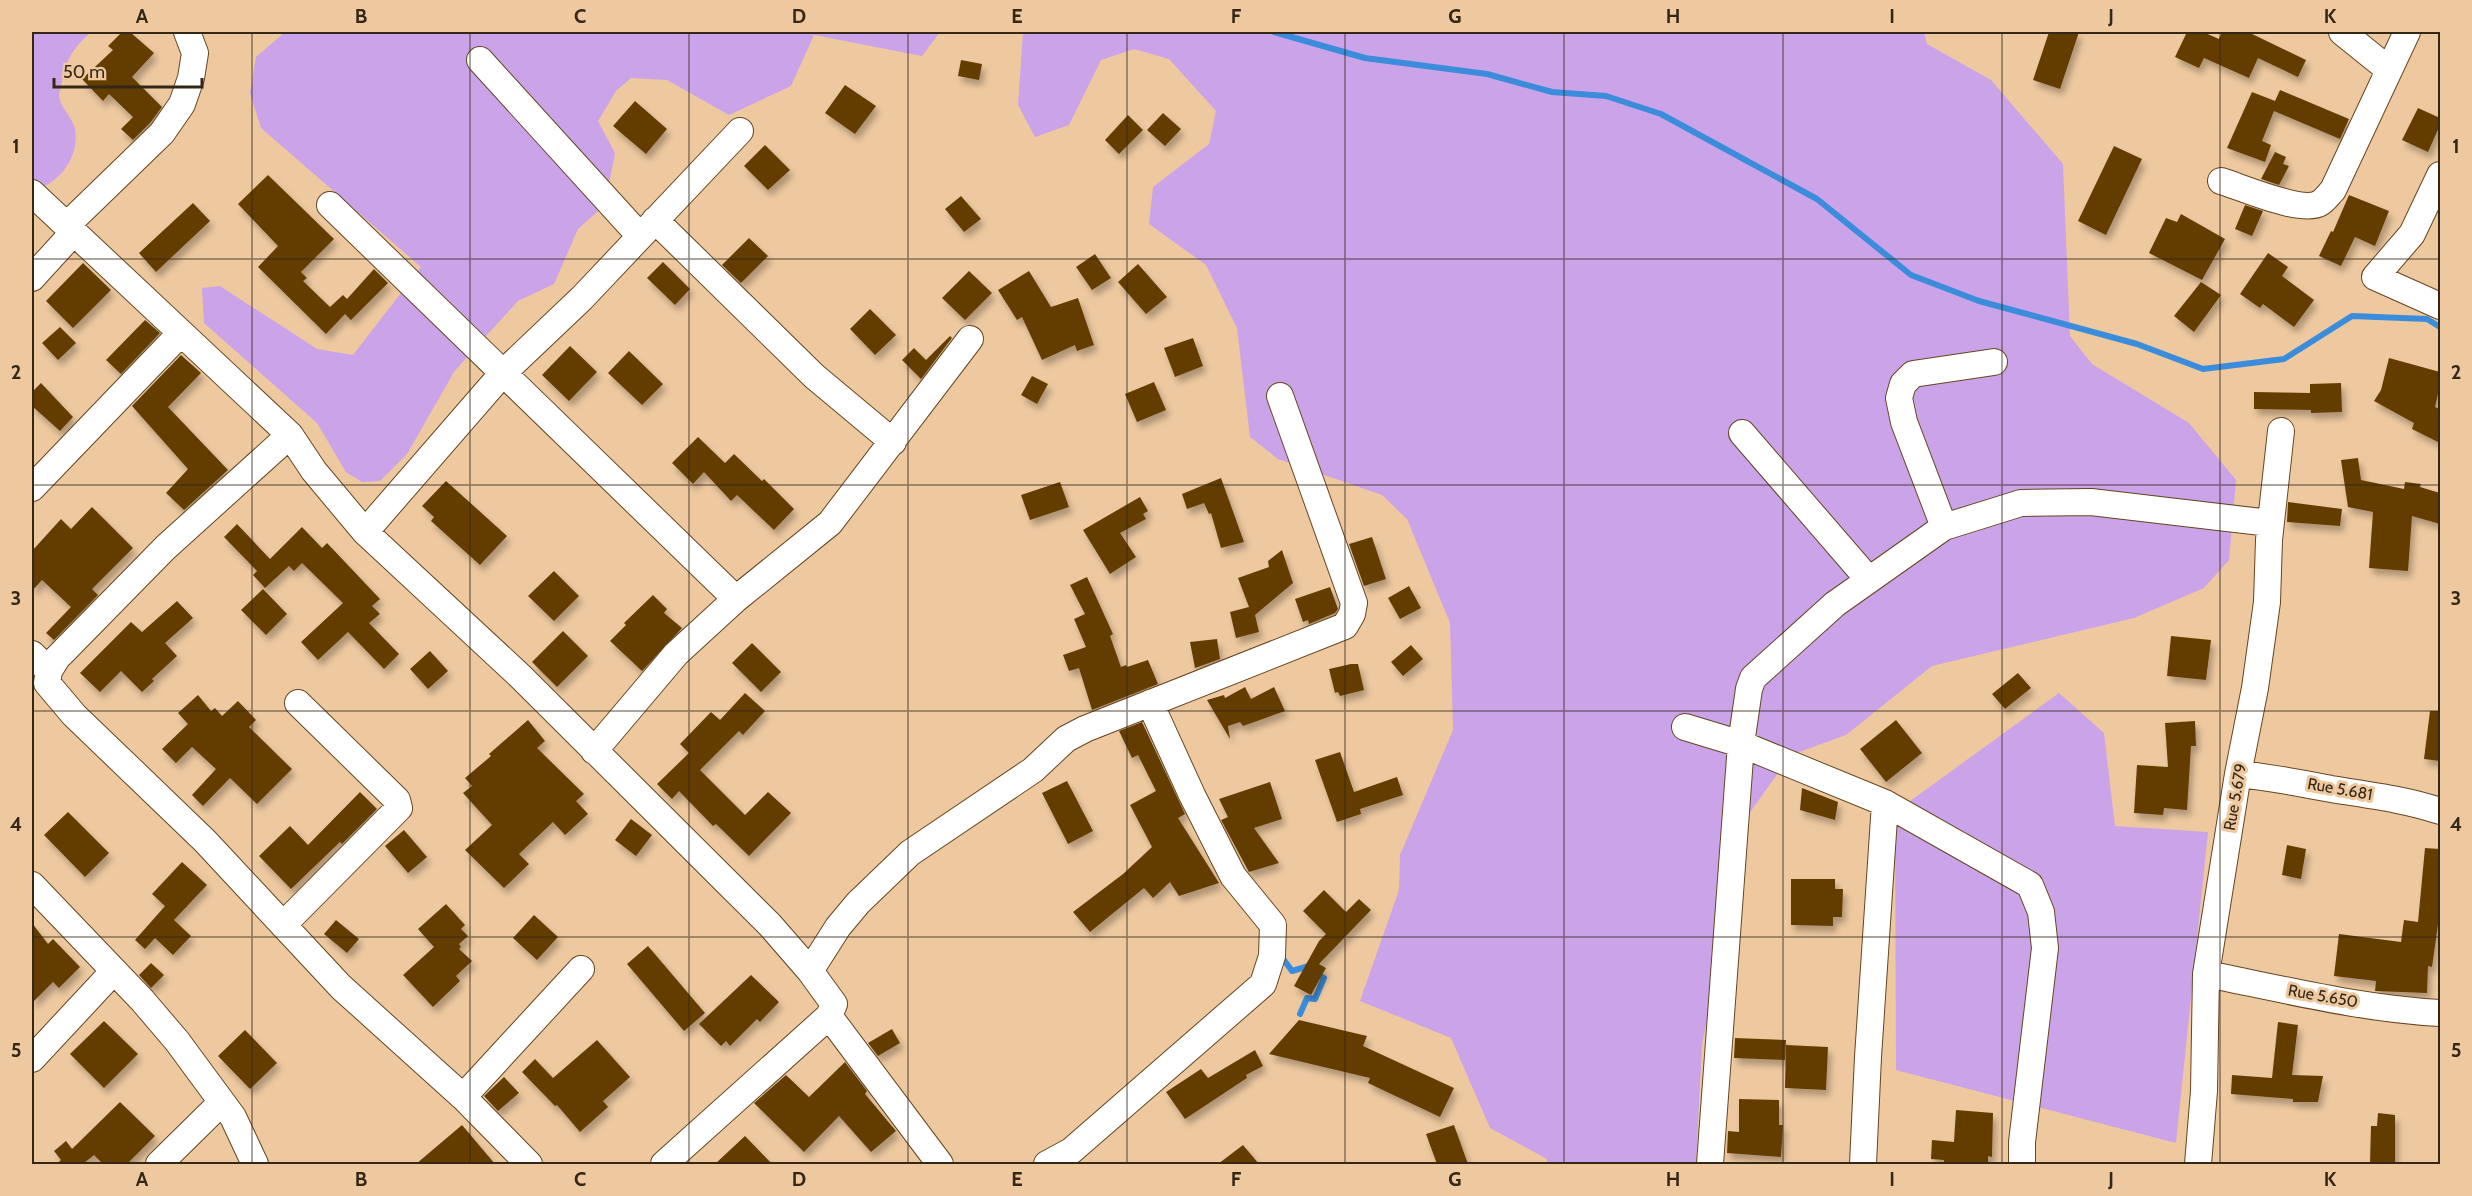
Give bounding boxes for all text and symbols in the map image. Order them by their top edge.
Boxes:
text: A [136,4,149,28]
text: B [355,4,367,28]
text: C [574,4,586,28]
text: D [792,4,806,28]
text: E [1011,4,1023,28]
text: F [1231,4,1242,28]
text: G [1448,4,1462,28]
text: H [1666,4,1680,28]
text: I [1889,4,1895,28]
text: J [2107,4,2114,28]
text: K [2324,4,2337,28]
scale bar [54,51,202,89]
text: 50 m [63,61,105,83]
text: 1 [12,134,20,158]
text: 1 [2452,134,2460,158]
text: 2 [11,360,21,384]
text: 2 [2451,360,2461,384]
text: 3 [11,586,21,610]
text: 3 [2451,586,2461,610]
street label: Rue 5.679 [2220,762,2250,832]
street label: Rue 5.681 [2306,774,2374,804]
text: 4 [10,812,22,836]
text: 4 [2450,812,2462,836]
street label: Rue 5.650 [2287,981,2359,1011]
text: 5 [11,1038,21,1062]
text: 5 [2451,1038,2461,1062]
text: A [136,1167,149,1191]
text: B [355,1167,367,1191]
text: C [574,1167,586,1191]
text: D [792,1167,806,1191]
text: E [1011,1167,1023,1191]
text: F [1231,1167,1242,1191]
text: G [1448,1167,1462,1191]
text: H [1666,1167,1680,1191]
text: I [1889,1167,1895,1191]
text: J [2107,1167,2114,1191]
text: K [2324,1167,2337,1191]

